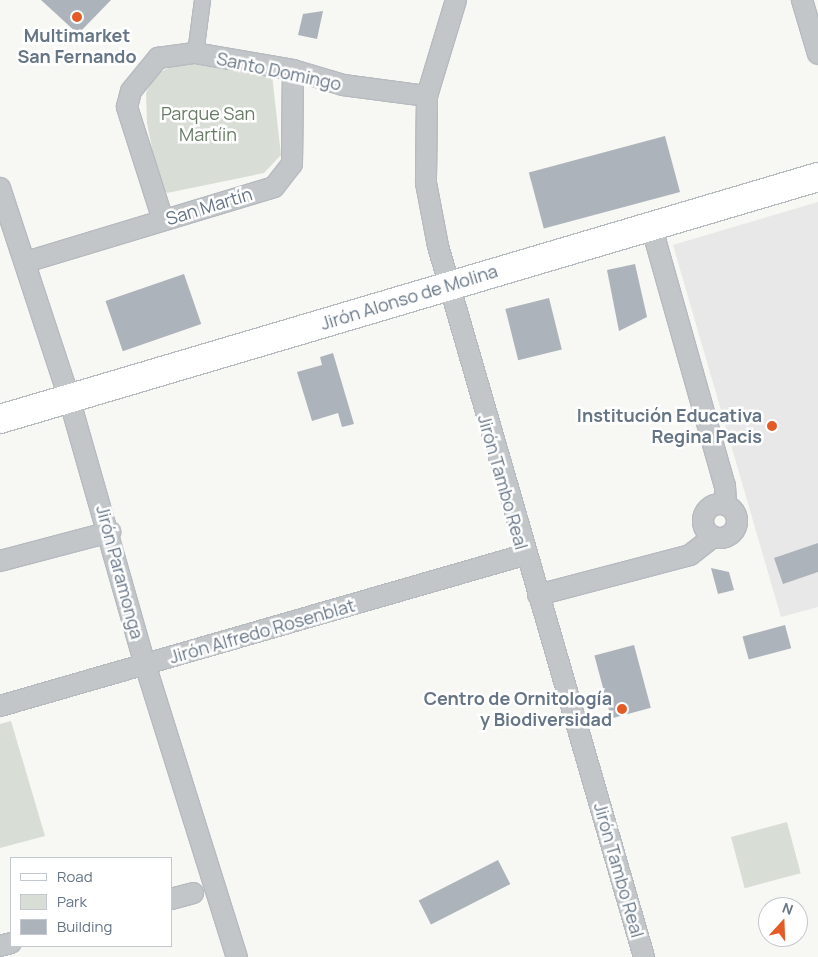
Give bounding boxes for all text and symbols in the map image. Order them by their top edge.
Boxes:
marker: Multimarket San Fernando [71,11,83,23]
place label: Multimarket San Fernando [17,25,137,68]
street label: Santo Domingo [215,47,343,95]
park label: Parque San Martíin [161,103,255,146]
street label: San Martín [163,183,255,229]
street label: Jirón Alonso de Molina [318,260,500,334]
place label: Institución Educativa Regina Pacis [577,405,762,448]
street label: Jirón Tambo Real [473,412,533,552]
marker: Institución Educativa Regina Pacis [766,420,778,432]
street label: Jirón Paramonga [92,503,148,641]
street label: Jirón Alfredo Rosenblat [167,594,357,668]
place label: Centro de Ornitología y Biodiversidad [424,688,612,731]
marker: Centro de Ornitología y Biodiversidad [616,703,628,715]
street label: Jirón Tambo Real [589,800,649,940]
legend [10,857,172,947]
text: Road [57,866,93,887]
text: Park [57,891,87,912]
north arrow [758,897,808,947]
text: N [780,898,796,919]
text: Building [57,916,112,937]

